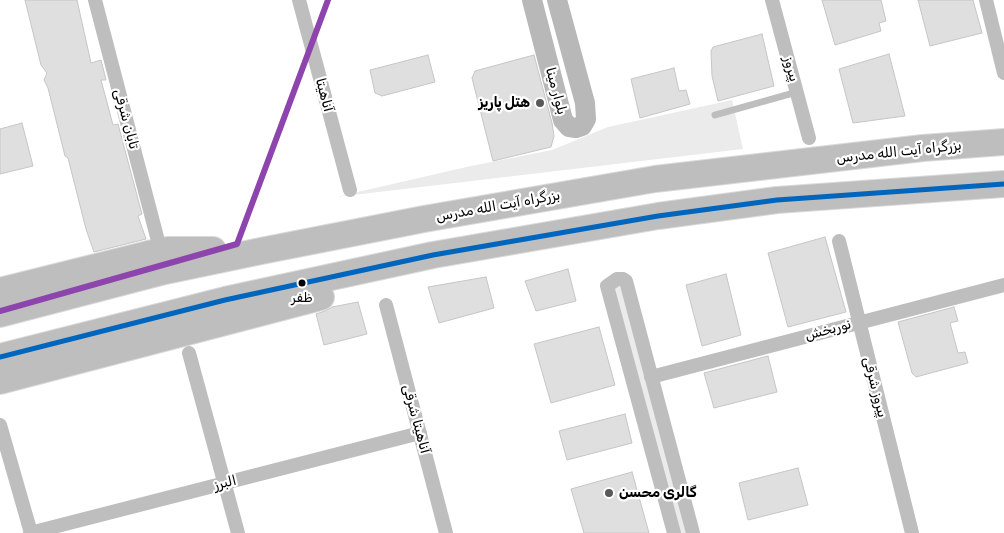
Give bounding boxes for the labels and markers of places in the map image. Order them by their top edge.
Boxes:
place label: هتل پاریز [478,95,530,111]
marker: هتل پاریز [534,97,546,109]
marker: ظفر [297,278,307,288]
place label: ظفر [291,290,313,306]
place label: گالری محسن [619,485,697,501]
marker: گالری محسن [603,487,615,499]

